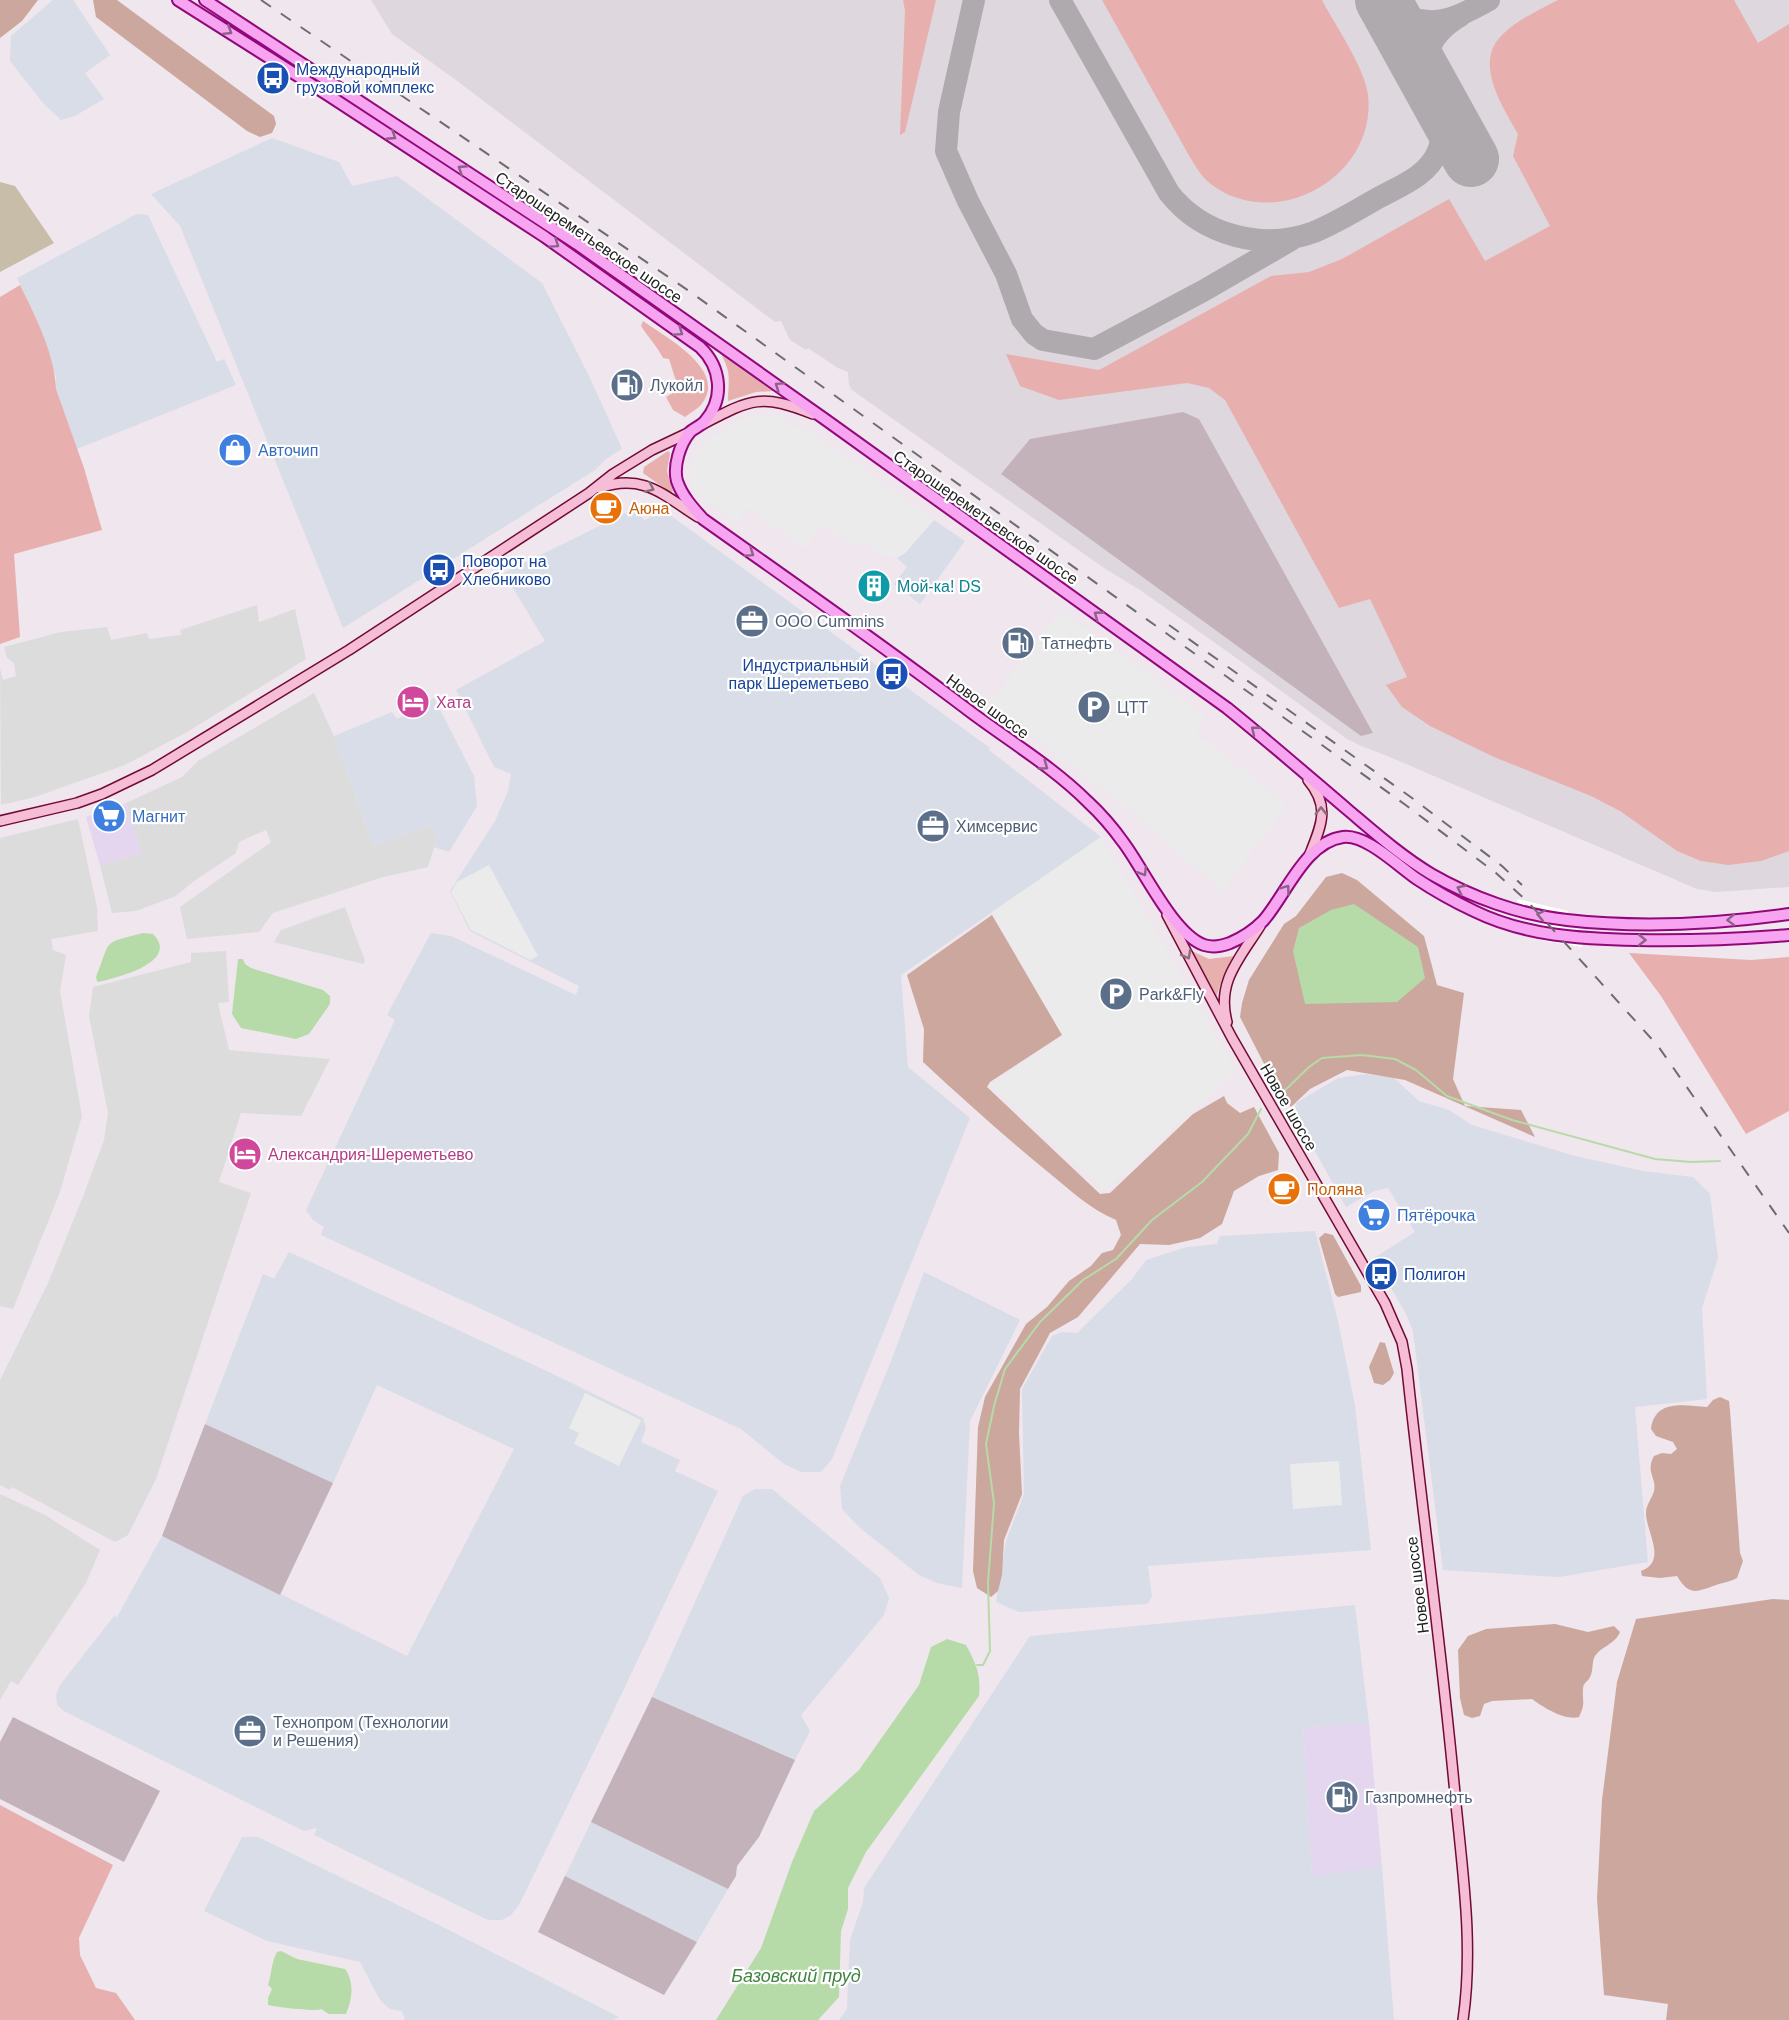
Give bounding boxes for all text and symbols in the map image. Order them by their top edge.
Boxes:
one-way arrow [222,24,232,36]
bus stop icon: Международный грузовой комплекс [255,60,291,96]
place label: Международный грузовой комплекс [296,61,434,96]
one-way arrow [386,129,396,141]
one-way arrow [457,165,468,176]
street label: Старошереметьевское шоссе [492,169,685,306]
one-way arrow [548,237,559,248]
one-way arrow [672,325,683,336]
fuel station icon: Лукойл [609,367,645,403]
place label: Лукойл [650,377,703,394]
one-way arrow [774,382,785,393]
shop icon: Авточип [217,432,253,468]
place label: Авточип [258,442,318,459]
street label: Старошереметьевское шоссе [890,447,1081,588]
one-way arrow [643,481,654,493]
cafe icon: Аюна [588,490,624,526]
place label: Аюна [629,500,670,517]
one-way arrow [744,546,755,557]
bus stop icon: Поворот на Хлебниково [421,552,457,588]
place label: Поворот на Хлебниково [462,553,551,588]
building icon: Мой-ка! DS [856,568,892,604]
place label: Мой-ка! DS [897,578,981,595]
office icon: OOO Cummins [734,603,770,639]
one-way arrow [1093,611,1104,622]
place label: OOO Cummins [775,613,884,630]
fuel station icon: Татнефть [1000,625,1036,661]
place label: Татнефть [1041,635,1112,652]
bus stop icon: Индустриальный парк Шереметьево [874,656,910,692]
place label: Индустриальный парк Шереметьево [729,657,869,692]
street label: Новое шоссе [943,671,1032,742]
hotel icon: Хата [395,684,431,720]
parking icon: ЦТТ [1076,689,1112,725]
place label: Хата [436,694,471,711]
place label: ЦТТ [1117,699,1149,716]
one-way arrow [1251,727,1262,738]
one-way arrow [1038,759,1049,770]
supermarket icon: Магнит [91,798,127,834]
one-way arrow [1315,806,1327,815]
place label: Магнит [132,808,186,825]
office icon: Химсервис [915,808,951,844]
place label: Химсервис [956,818,1038,835]
one-way arrow [1135,865,1146,876]
one-way arrow [1457,884,1468,896]
one-way arrow [1278,885,1289,896]
one-way arrow [1537,910,1547,923]
one-way arrow [1726,914,1735,927]
one-way arrow [1637,934,1646,946]
one-way arrow [1180,948,1191,959]
parking icon: Park&Fly [1098,976,1134,1012]
place label: Park&Fly [1139,986,1204,1003]
street label: Новое шоссе [1257,1061,1320,1154]
hotel icon: Александрия-Шереметьево [227,1136,263,1172]
place label: Александрия-Шереметьево [268,1146,474,1163]
cafe icon: Поляна [1266,1171,1302,1207]
place label: Поляна [1307,1181,1363,1198]
supermarket icon: Пятёрочка [1356,1197,1392,1233]
place label: Пятёрочка [1397,1207,1476,1224]
bus stop icon: Полигон [1363,1256,1399,1292]
place label: Полигон [1404,1266,1466,1283]
street label: Новое шоссе [1403,1535,1432,1634]
office icon: Технопром (Технологии и Решения) [232,1713,268,1749]
place label: Технопром (Технологии и Решения) [273,1714,448,1749]
fuel station icon: Газпромнефть [1324,1779,1360,1815]
place label: Газпромнефть [1365,1789,1473,1806]
water label: Базовский пруд [731,1966,861,1986]

